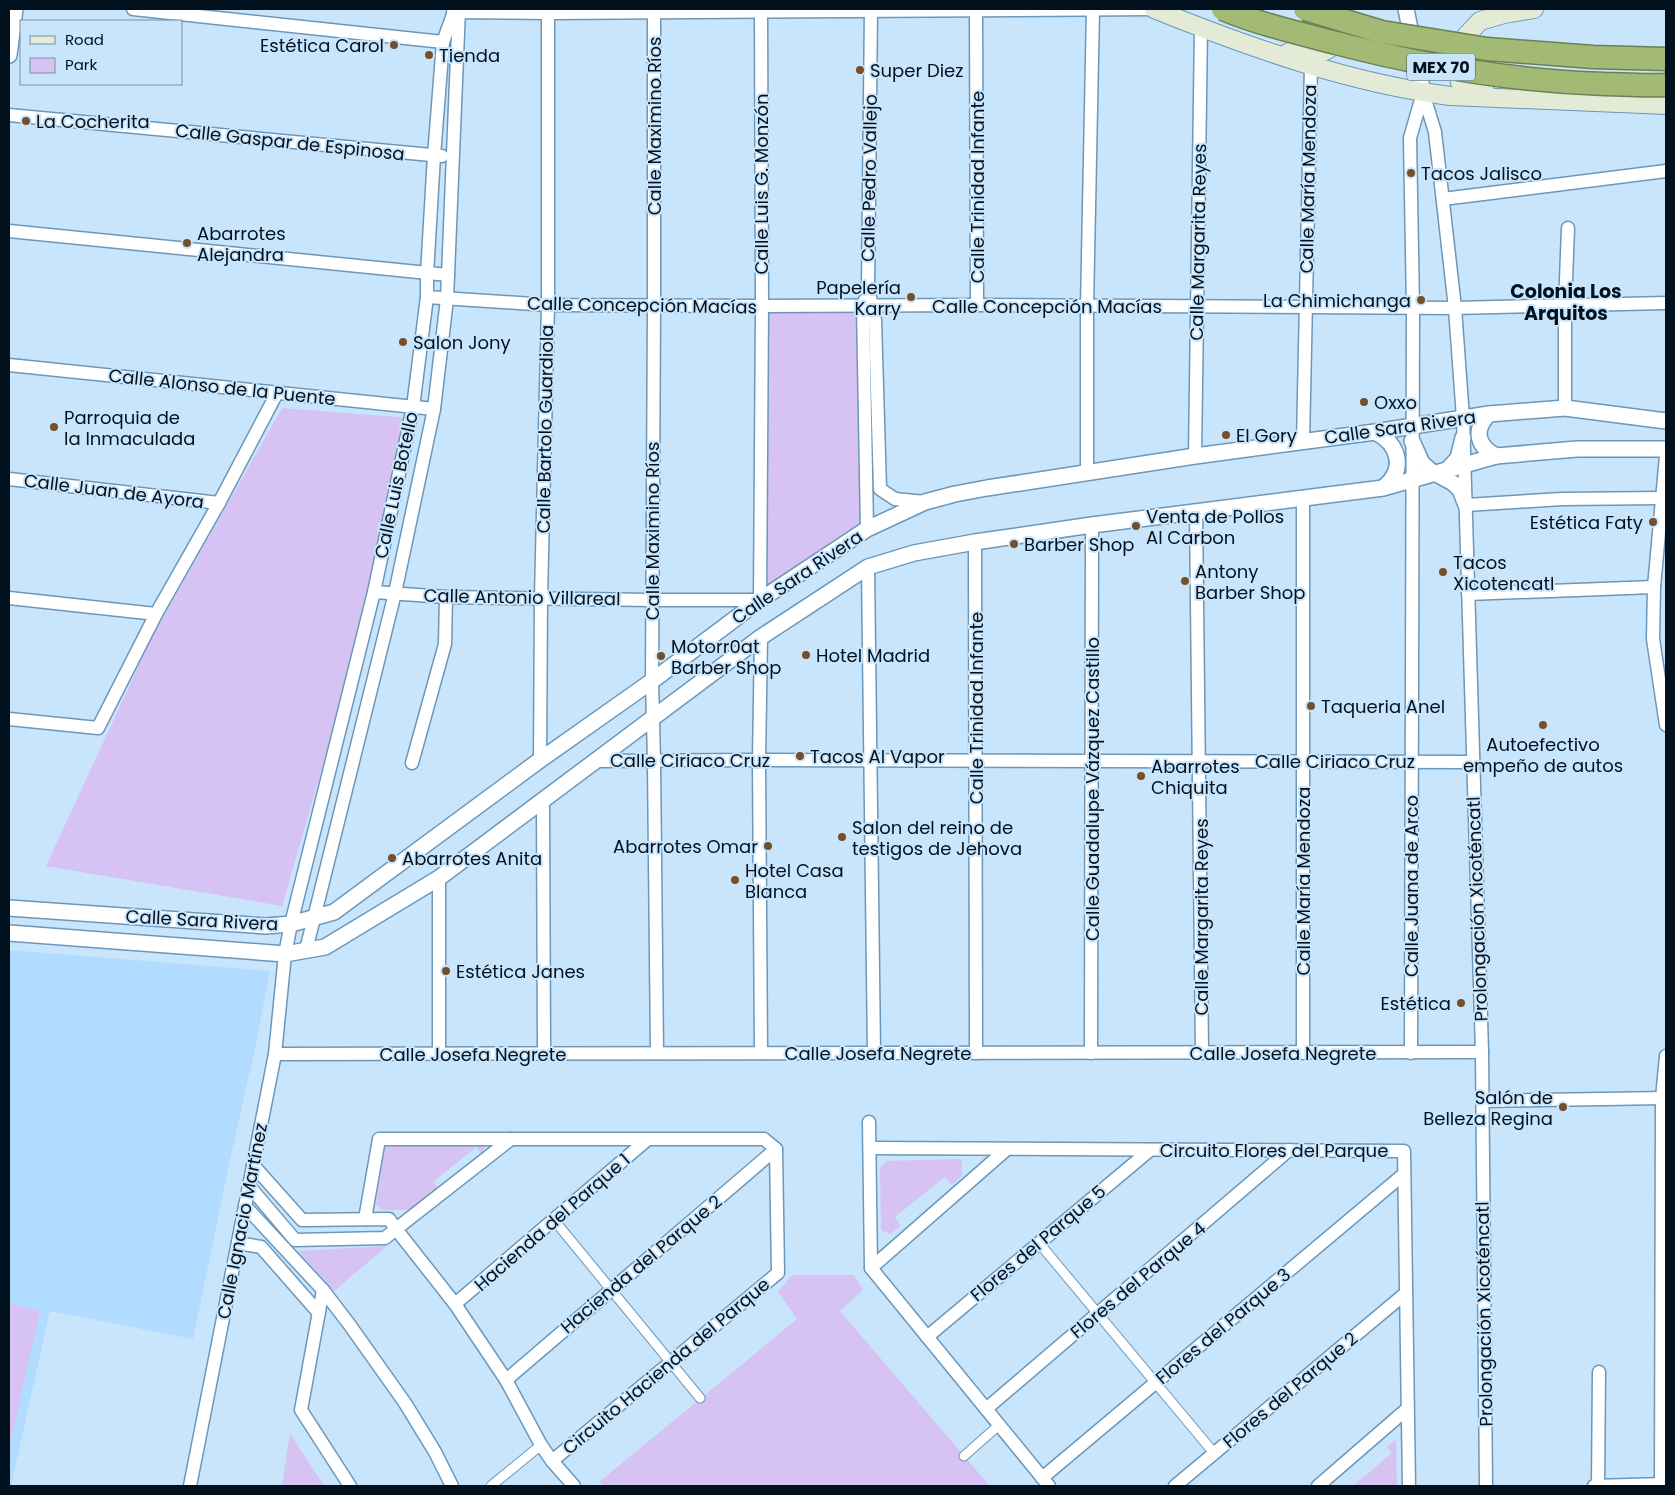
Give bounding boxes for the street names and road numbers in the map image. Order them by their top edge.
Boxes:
street label: Calle Maximino Ríos [642,37,667,215]
road number: MEX 70 [1407,54,1475,80]
street label: Calle María Mendoza [1294,84,1322,274]
street label: Calle Trinidad Infante [965,91,990,283]
street label: Calle Luis G. Monzón [749,93,774,275]
street label: Calle Pedro Vallejo [855,94,883,262]
street label: Calle Gaspar de Espinosa [174,118,406,166]
street label: Calle Margarita Reyes [1184,143,1212,341]
street label: Calle Concepción Macías [527,290,757,320]
street label: Calle Concepción Macías [932,294,1162,319]
street label: Calle Bartolo Guardiola [531,324,559,534]
street label: Calle Alonso de la Puente [107,363,337,411]
street label: Calle Sara Rivera [1323,404,1477,450]
street label: Calle Luis Botello [368,409,424,561]
street label: Calle Maximino Ríos [640,442,665,620]
street label: Calle Juan de Ayora [23,468,205,514]
street label: Calle Sara Rivera [727,524,867,630]
street label: Calle Antonio Villareal [423,583,621,611]
street label: Calle Trinidad Infante [964,612,989,804]
street label: Calle Guadalupe Vázquez Castillo [1080,637,1105,941]
street label: Calle Ciriaco Cruz [610,748,770,773]
street label: Calle Ciriaco Cruz [1255,749,1415,774]
street label: Calle María Mendoza [1291,787,1316,975]
street label: Calle Juana de Arco [1399,795,1424,977]
street label: Prolongación Xicoténcatl [1461,796,1493,1022]
street label: Calle Margarita Reyes [1189,818,1214,1016]
street label: Calle Sara Rivera [125,904,279,936]
street label: Calle Josefa Negrete [785,1041,971,1066]
street label: Calle Josefa Negrete [1190,1041,1376,1066]
street label: Calle Josefa Negrete [380,1042,566,1067]
street label: Calle Ignacio Martínez [211,1121,273,1321]
street label: Circuito Flores del Parque [1160,1138,1388,1163]
street label: Hacienda del Parque 1 [469,1147,635,1297]
street label: Flores del Parque 5 [965,1179,1111,1307]
street label: Hacienda del Parque 2 [555,1189,727,1339]
street label: Prolongación Xicoténcatl [1470,1201,1498,1427]
street label: Flores del Parque 4 [1065,1216,1211,1344]
street label: Flores del Parque 3 [1150,1262,1296,1390]
street label: Circuito Hacienda del Parque [557,1272,775,1460]
street label: Flores del Parque 2 [1217,1326,1363,1454]

